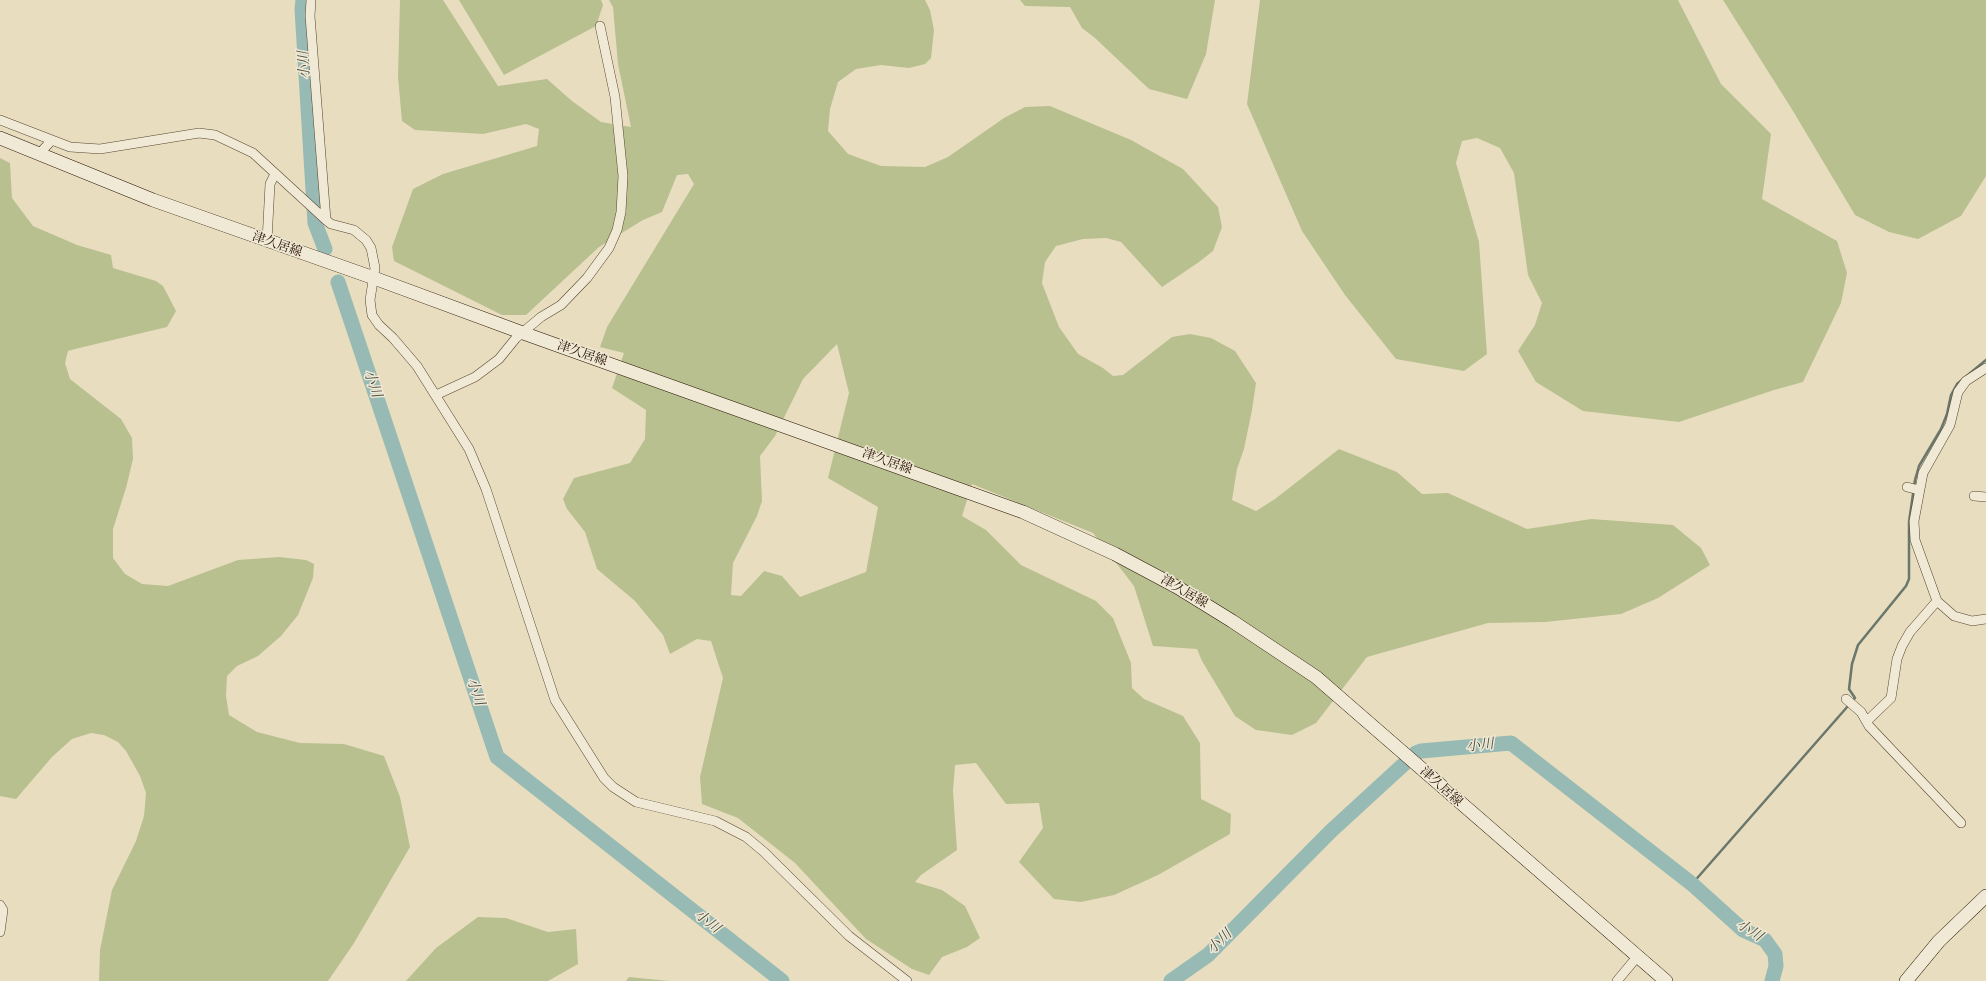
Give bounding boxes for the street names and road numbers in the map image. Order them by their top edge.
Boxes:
street label: 津久居線 [250,229,304,261]
street label: 津久居線 [555,338,609,370]
street label: 津久居線 [860,446,914,478]
street label: 津久居線 [1158,572,1210,612]
street label: 津久居線 [1416,764,1466,810]

